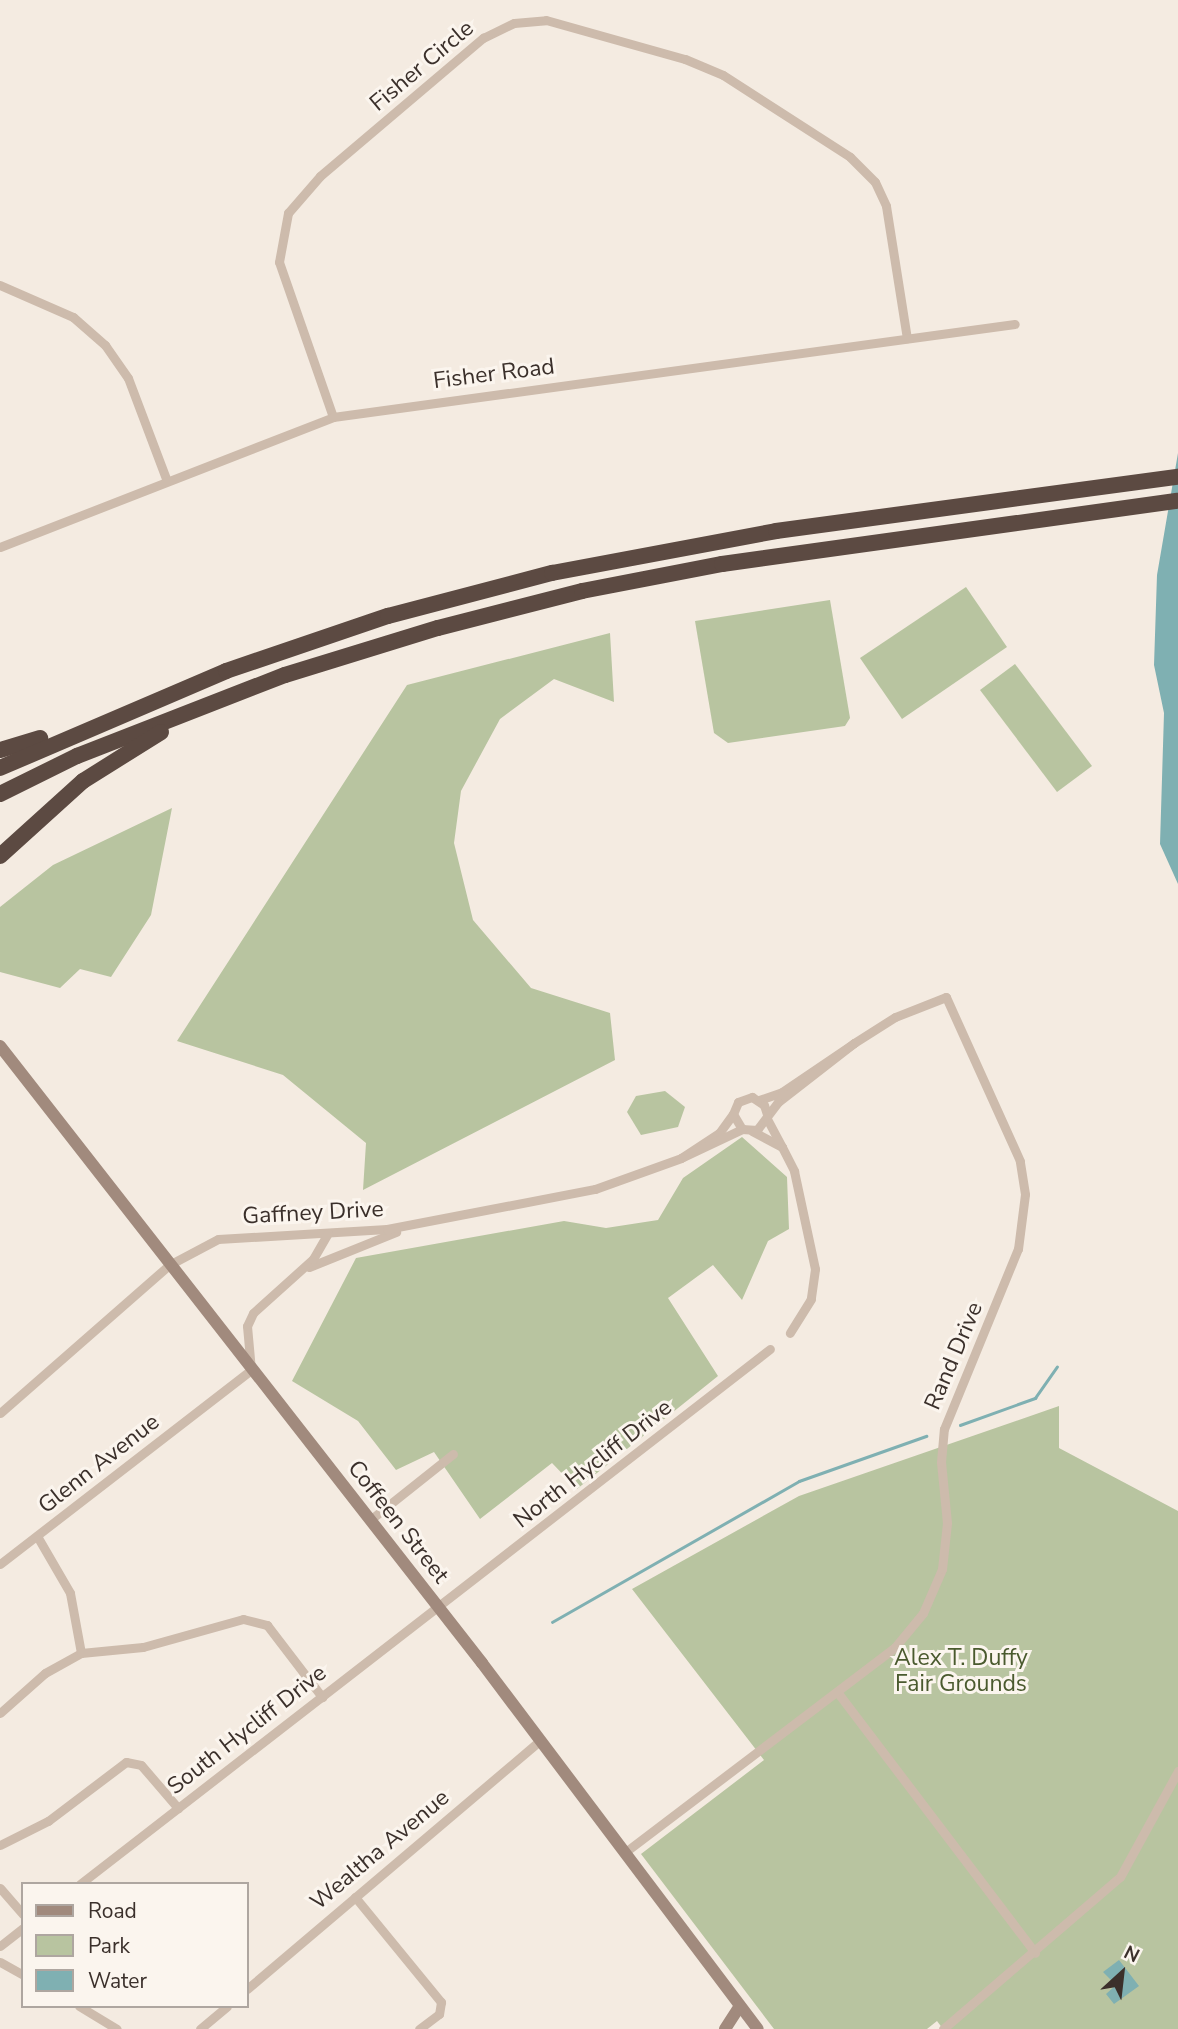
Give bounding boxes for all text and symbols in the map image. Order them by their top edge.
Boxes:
street label: Fisher Circle [365,15,479,117]
street label: Fisher Road [432,353,556,395]
street label: Gaffney Drive [242,1196,384,1230]
street label: Rand Drive [919,1298,989,1414]
street label: North Hycliff Drive [508,1394,678,1534]
street label: Glenn Avenue [33,1408,165,1520]
street label: Coffeen Street [342,1455,454,1589]
park label: Alex T. Duffy Fair Grounds [894,1644,1028,1698]
street label: South Hycliff Drive [162,1659,332,1801]
street label: Wealtha Avenue [305,1784,455,1916]
legend [21,1882,248,2008]
text: Road [88,1897,137,1925]
text: Park [88,1932,130,1960]
north arrow [1087,1938,1157,2008]
text: N [1119,1939,1144,1969]
text: Water [88,1967,147,1995]

